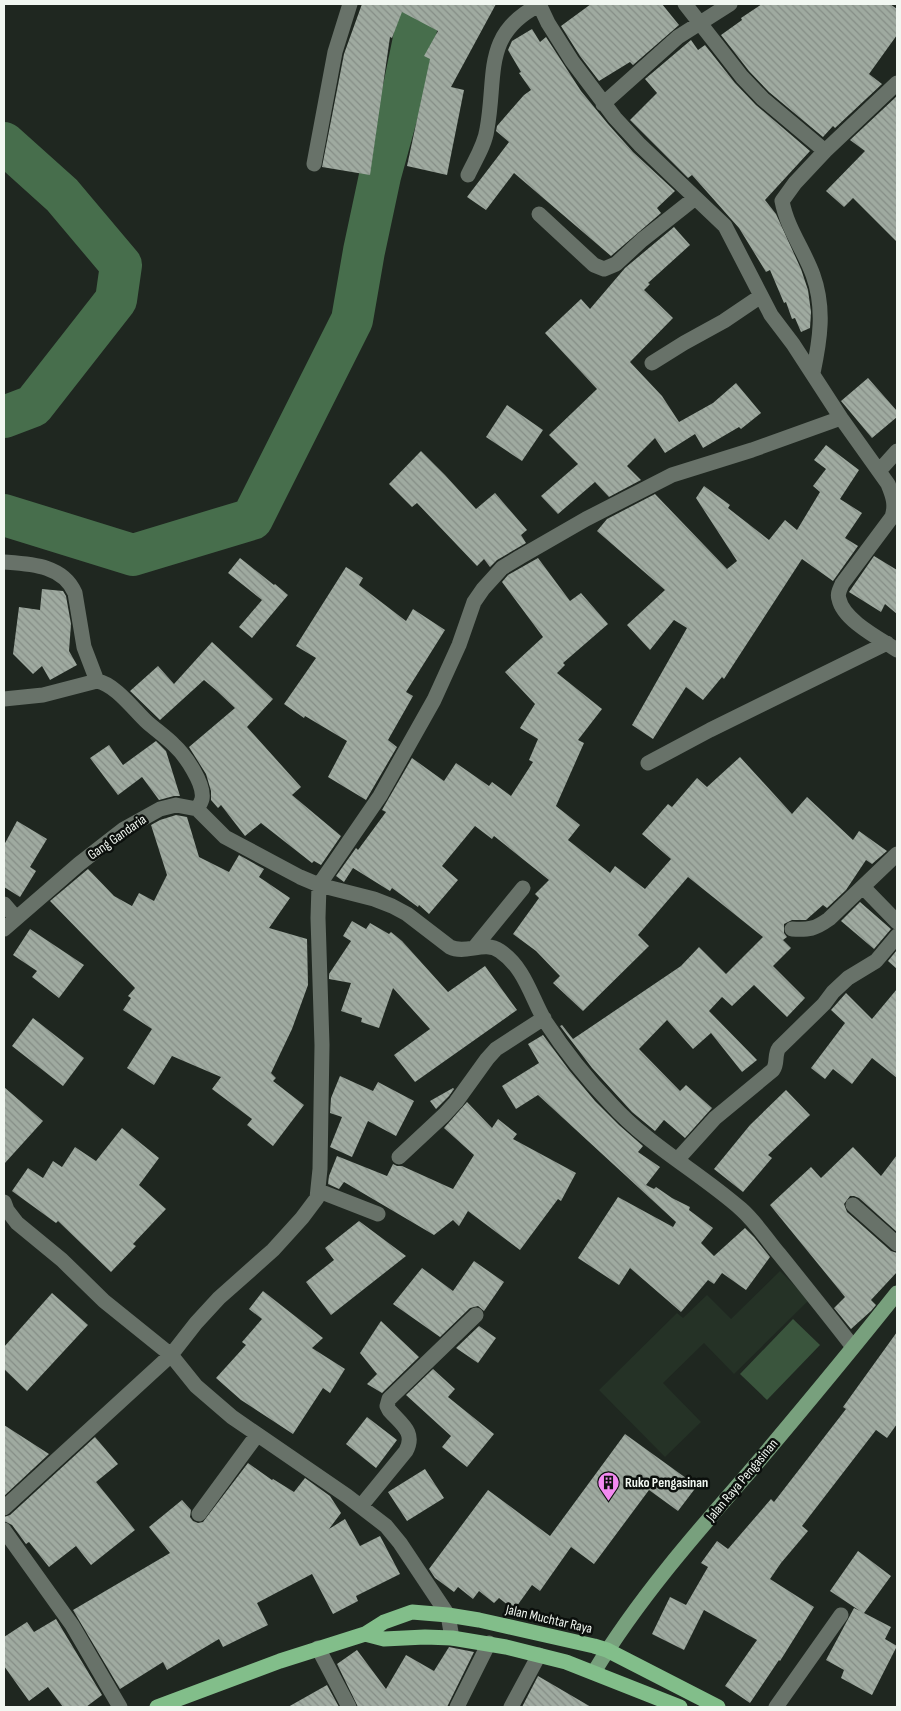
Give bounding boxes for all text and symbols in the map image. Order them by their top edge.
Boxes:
street label: Gang Gandaria [84,811,150,863]
street label: Jalan Raya Pengasinan [702,1435,781,1525]
building icon: Ruko Pengasinan [597,1470,621,1501]
place label: Ruko Pengasinan [625,1474,708,1491]
street label: Jalan Muchtar Raya [503,1601,594,1637]

